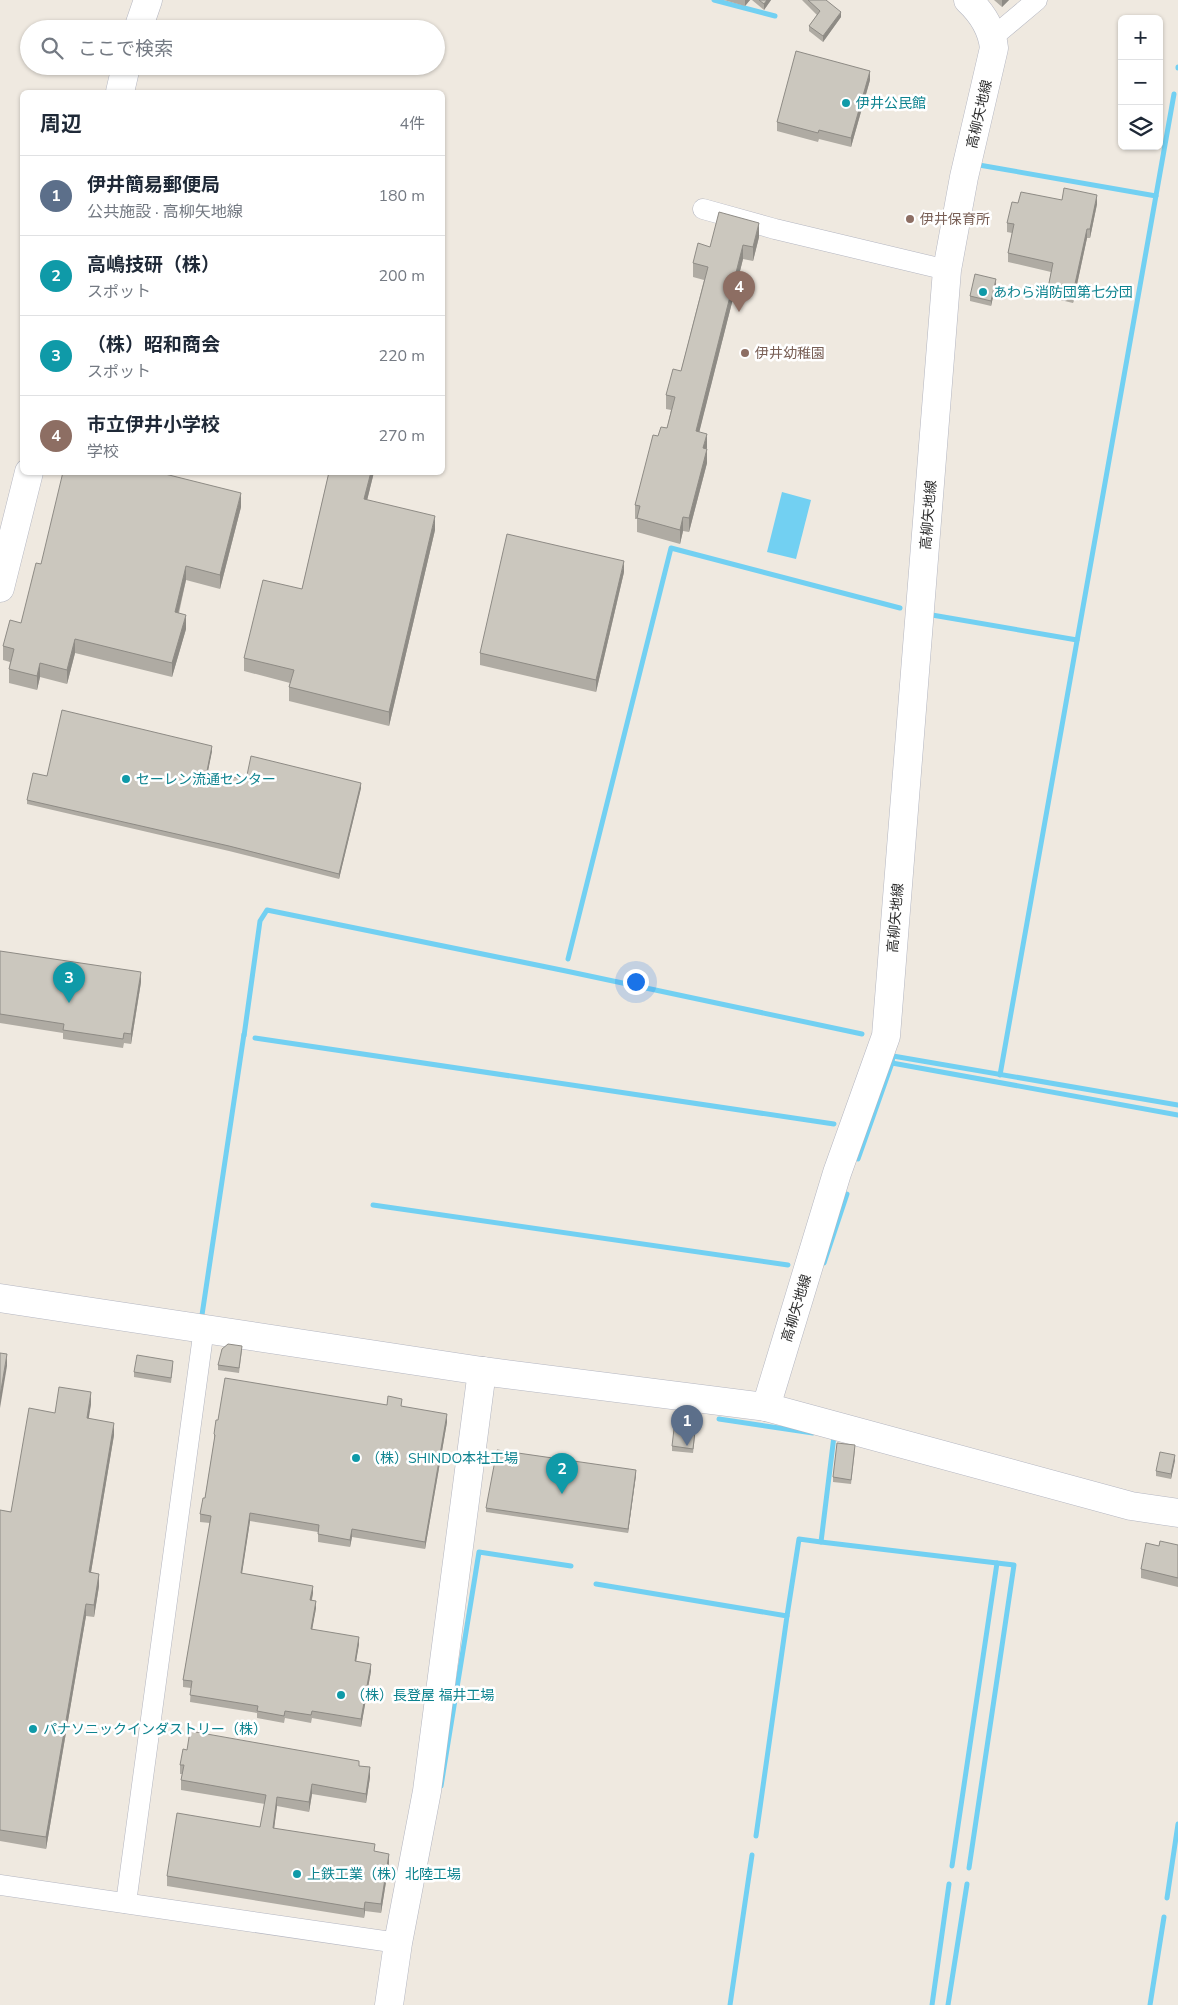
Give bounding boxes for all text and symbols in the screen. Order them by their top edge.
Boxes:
map controls [1118,15,1163,150]
button: + [1118,15,1163,60]
search box [20,20,445,75]
icon: search [38,34,66,62]
text: ここで検索 [78,36,173,62]
button: − [1118,60,1163,105]
street label: 高柳矢地線 [962,78,997,150]
place label: 伊井公民館 [856,94,926,113]
marker: 伊井公民館 [840,97,852,109]
button: layers [1118,105,1163,150]
text: 周辺 [40,110,82,138]
text: 4件 [399,113,425,135]
text: 伊井簡易郵便局 [87,172,220,198]
text: 1 [51,185,61,207]
text: 180 m [378,185,425,207]
text: 公共施設 · 高柳矢地線 [87,201,243,223]
place label: 伊井保育所 [920,210,990,229]
marker: 伊井保育所 [904,213,916,225]
text: 高嶋技研（株） [87,252,220,278]
text: 2 [51,265,61,287]
text: 200 m [378,265,425,287]
pin: 4 [723,271,755,312]
text: スポット [87,281,151,303]
place label: あわら消防団第七分団 [993,283,1133,302]
marker: あわら消防団第七分団 [977,286,989,298]
text: （株）昭和商会 [87,332,220,358]
place label: 伊井幼稚園 [755,344,825,363]
text: 3 [51,345,61,367]
text: 220 m [378,345,425,367]
marker: 伊井幼稚園 [739,347,751,359]
text: スポット [87,361,151,383]
text: 市立伊井小学校 [87,412,220,438]
text: 4 [51,425,61,447]
text: 270 m [378,425,425,447]
text: 学校 [87,441,119,463]
street label: 高柳矢地線 [916,479,941,551]
place label: セーレン流通センター [136,770,276,789]
marker: セーレン流通センター [120,773,132,785]
street label: 高柳矢地線 [883,882,908,954]
pin: 3 [53,962,85,1003]
your location [623,969,649,995]
street label: 高柳矢地線 [777,1272,816,1344]
pin: 1 [671,1405,703,1446]
place label: （株）SHINDO本社工場 [366,1449,518,1468]
marker: （株）SHINDO本社工場 [350,1452,362,1464]
pin: 2 [546,1453,578,1494]
place label: （株）長登屋 福井工場 [351,1686,495,1705]
marker: （株）長登屋 福井工場 [335,1689,347,1701]
place label: パナソニックインダストリー（株） [43,1720,267,1739]
marker: パナソニックインダストリー（株） [27,1723,39,1735]
place label: 上鉄工業（株）北陸工場 [307,1865,461,1884]
marker: 上鉄工業（株）北陸工場 [291,1868,303,1880]

